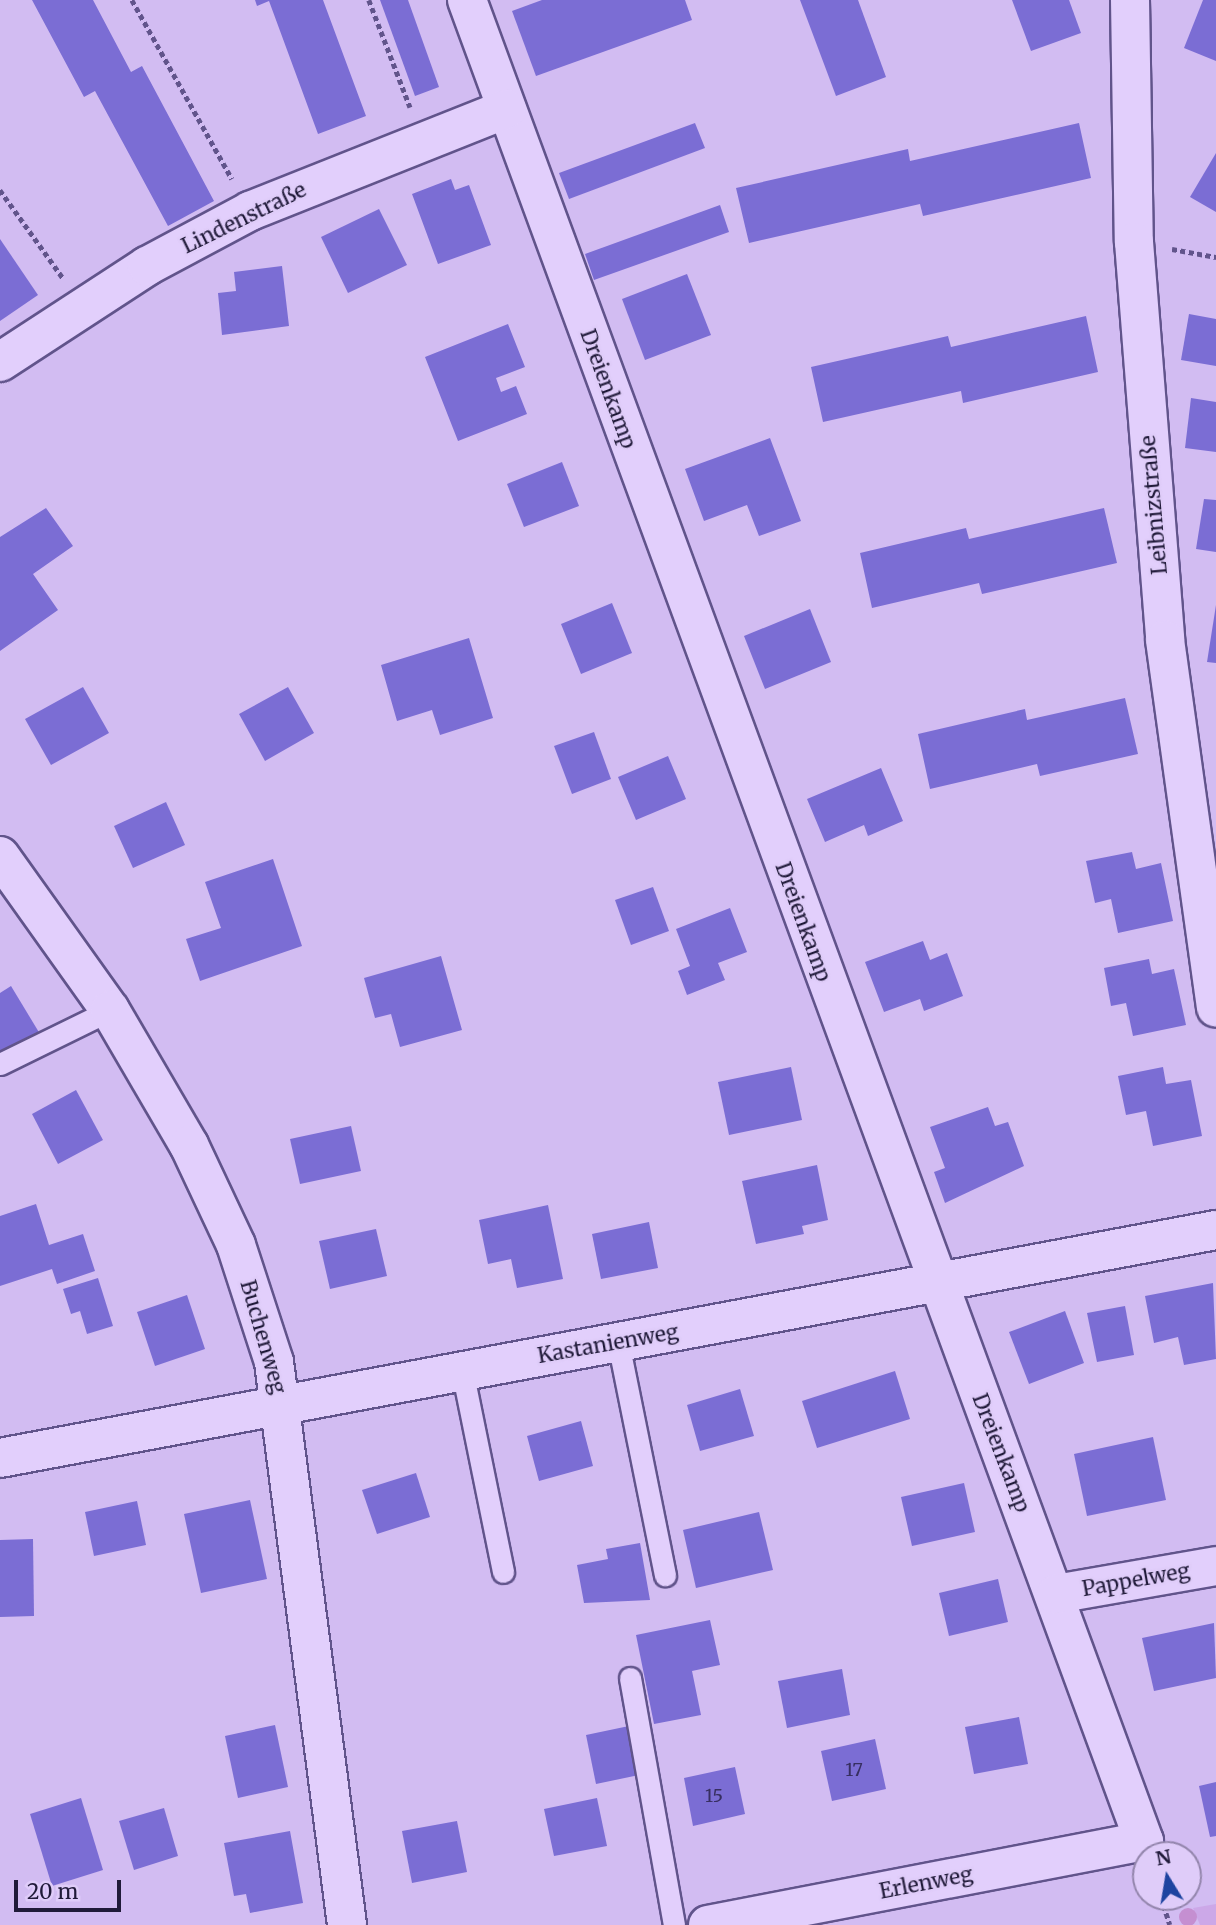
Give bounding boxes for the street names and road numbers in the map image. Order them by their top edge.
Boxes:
street label: Lindenstraße [178,177,310,259]
street label: Dreienkamp [575,326,641,452]
street label: Leibnizstraße [1135,434,1173,576]
street label: Dreienkamp [770,859,836,985]
street label: Buchenweg [235,1277,291,1397]
street label: Kastanienweg [536,1319,680,1369]
street label: Dreienkamp [967,1390,1035,1516]
street label: Pappelweg [1080,1558,1192,1602]
street label: Erlenweg [877,1862,975,1904]

